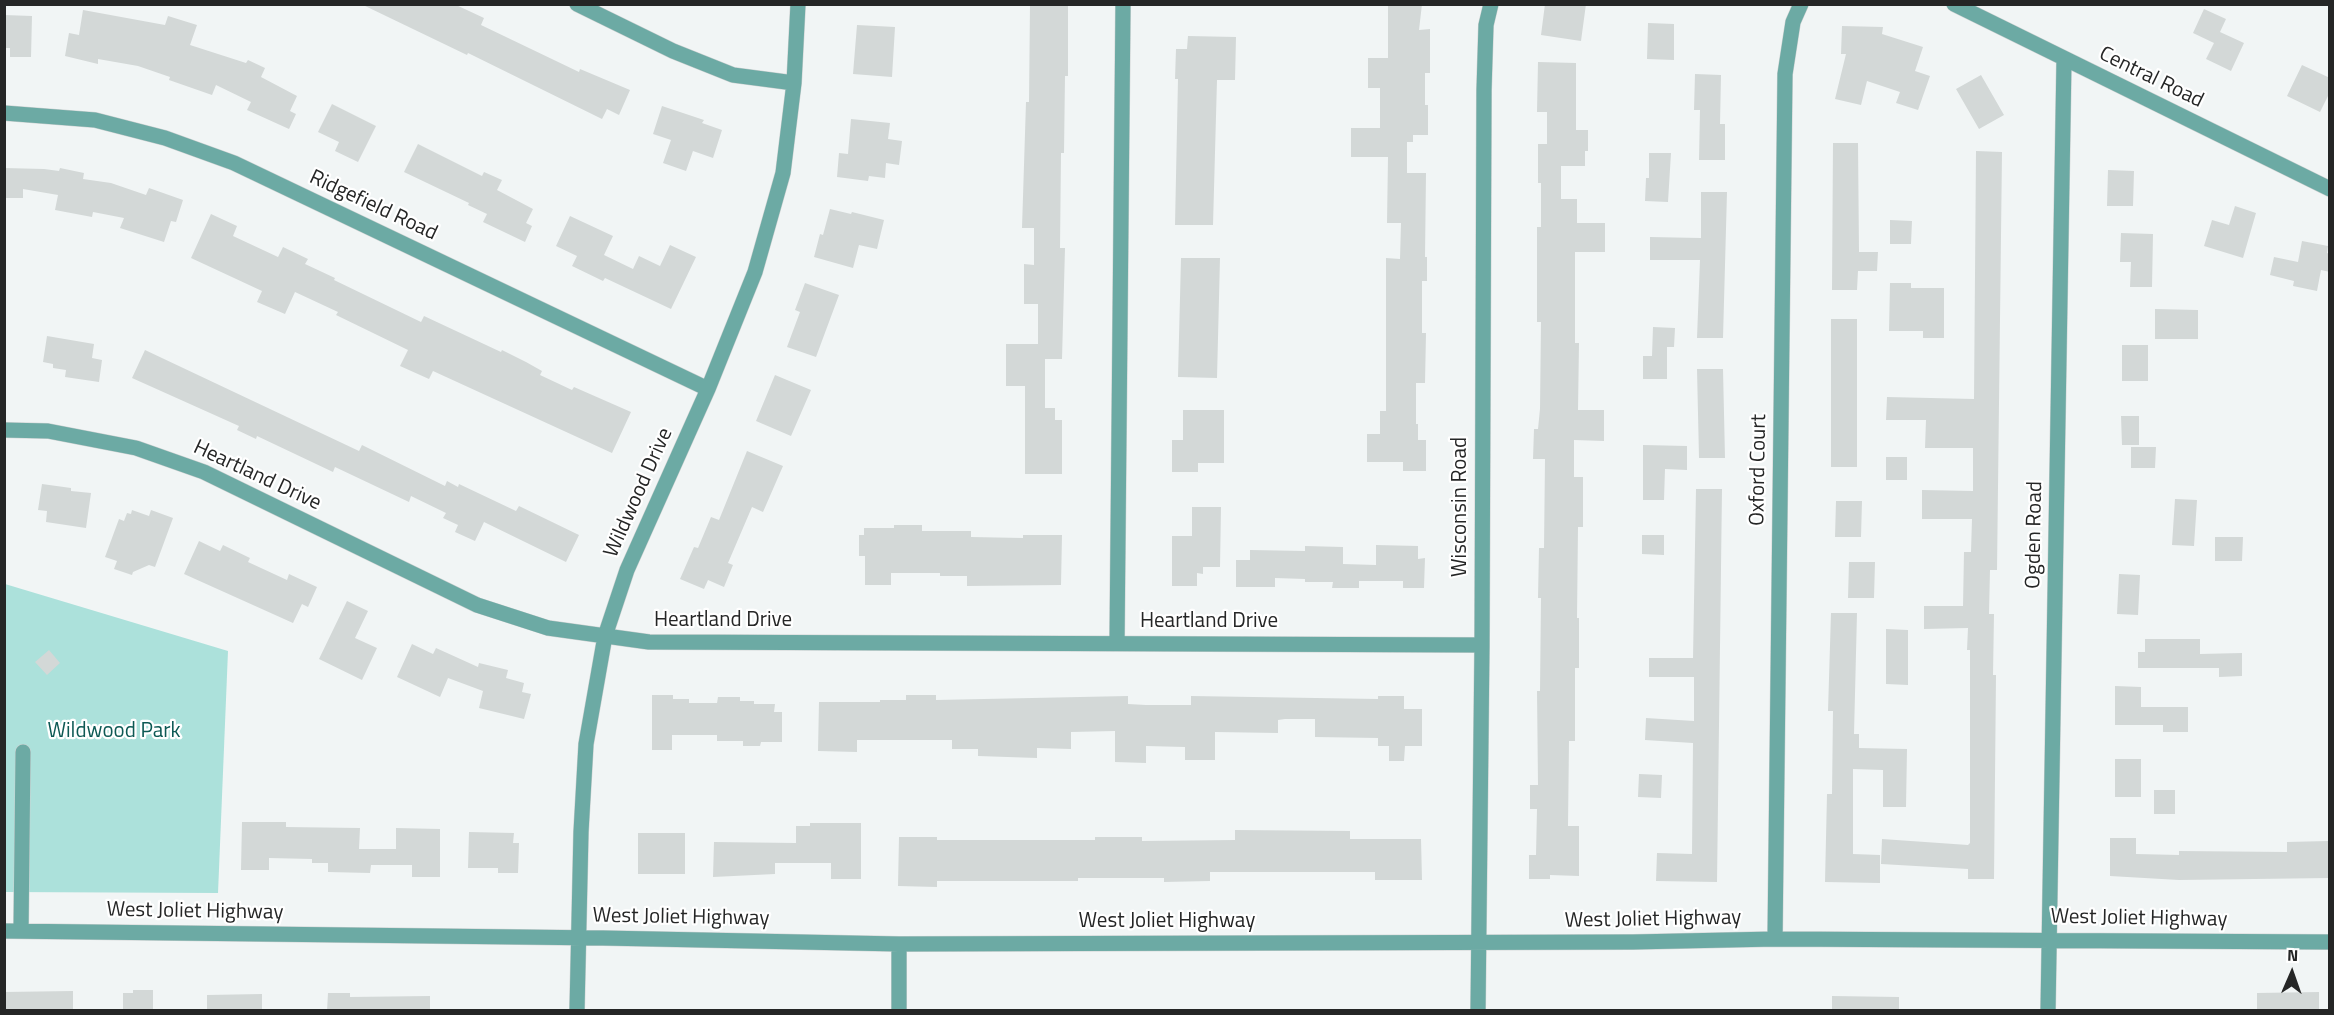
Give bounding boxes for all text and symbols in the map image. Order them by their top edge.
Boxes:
street label: Central Road [2095,42,2207,114]
street label: Ridgefield Road [305,165,441,247]
street label: Oxford Court [1745,414,1773,526]
street label: Wildwood Drive [599,424,679,562]
street label: Heartland Drive [189,435,325,517]
street label: Wisconsin Road [1448,437,1474,577]
street label: Ogden Road [2021,481,2049,589]
street label: Heartland Drive [654,608,792,634]
street label: Heartland Drive [1140,609,1278,635]
park label: Wildwood Park [47,719,181,745]
street label: West Joliet Highway [106,898,284,926]
street label: West Joliet Highway [592,904,770,932]
street label: West Joliet Highway [2050,905,2228,933]
street label: West Joliet Highway [1564,906,1742,934]
street label: West Joliet Highway [1079,909,1255,935]
north arrow [2262,943,2322,1003]
text: N [2287,943,2299,967]

